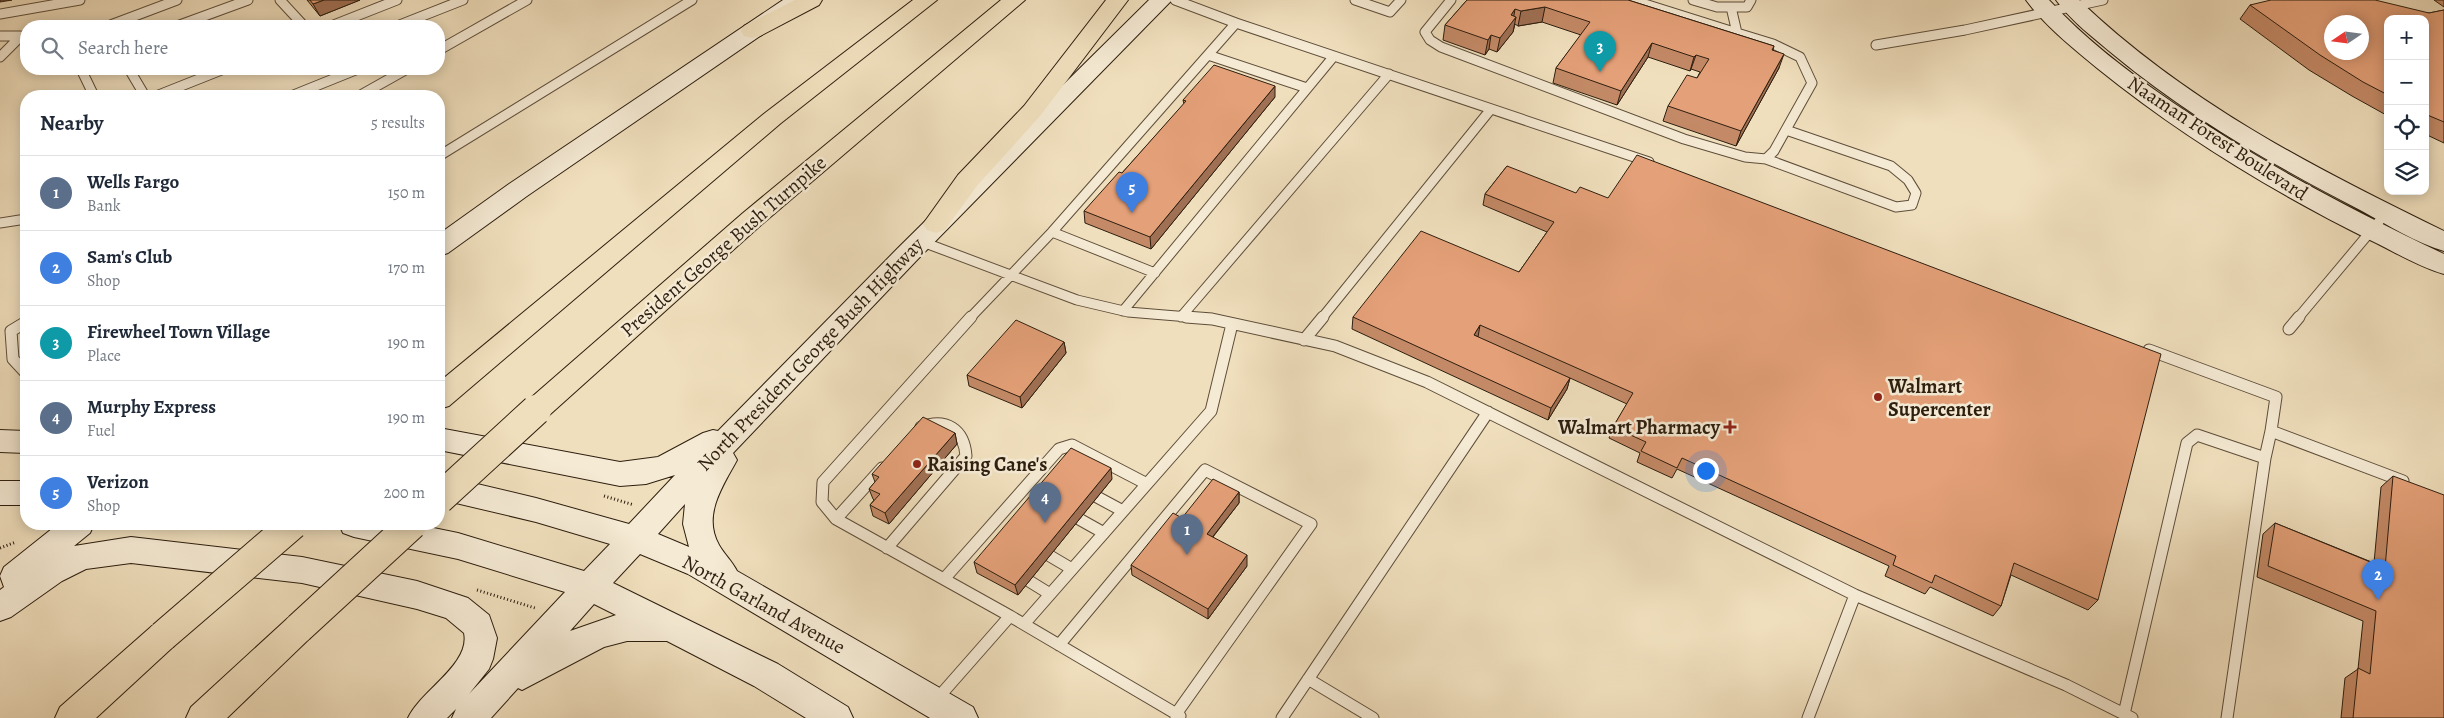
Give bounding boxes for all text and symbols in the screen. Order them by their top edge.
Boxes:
north arrow [2324,15,2369,60]
map controls [2384,15,2429,195]
button: + [2384,15,2429,60]
search box [20,20,445,75]
pin: 3 [1584,31,1616,72]
icon: search [38,34,66,62]
text: Search here [78,35,168,61]
button: − [2384,60,2429,105]
street label: Naaman Forest Boulevard [2122,70,2313,207]
button: locate [2384,105,2429,150]
text: Nearby [40,109,103,137]
text: 5 results [371,112,425,134]
street label: President George Bush Turnpike [615,149,832,343]
button: layers [2384,150,2429,195]
text: Wells Fargo [87,169,179,195]
pin: 5 [1116,172,1148,213]
text: 1 [53,182,59,204]
text: 150 m [388,182,425,204]
text: Bank [87,195,121,217]
street label: North President George Bush Highway [691,231,930,477]
text: Sam's Club [87,244,172,270]
text: 2 [52,257,60,279]
text: 170 m [388,257,425,279]
text: Shop [87,270,120,292]
text: Firewheel Town Village [87,319,270,345]
text: 3 [53,332,59,354]
text: 190 m [387,332,425,354]
text: Place [87,345,121,367]
place label: Walmart Supercenter [1887,373,1991,423]
marker: Walmart Supercenter [1872,391,1884,403]
text: Murphy Express [87,394,216,420]
text: 4 [52,407,60,429]
text: 190 m [387,407,425,429]
place label: Walmart Pharmacy [1557,414,1721,441]
text: Fuel [87,420,115,442]
marker: Walmart Pharmacy [1724,421,1736,433]
place label: Raising Cane's [927,451,1047,478]
marker: Raising Cane's [911,458,923,470]
your location [1693,458,1719,484]
text: Verizon [87,469,149,495]
text: 5 [53,482,59,504]
text: 200 m [384,482,425,504]
pin: 4 [1029,482,1061,523]
text: Shop [87,495,120,517]
pin: 1 [1171,514,1203,555]
street label: North Garland Avenue [677,548,850,660]
pin: 2 [2362,559,2394,600]

